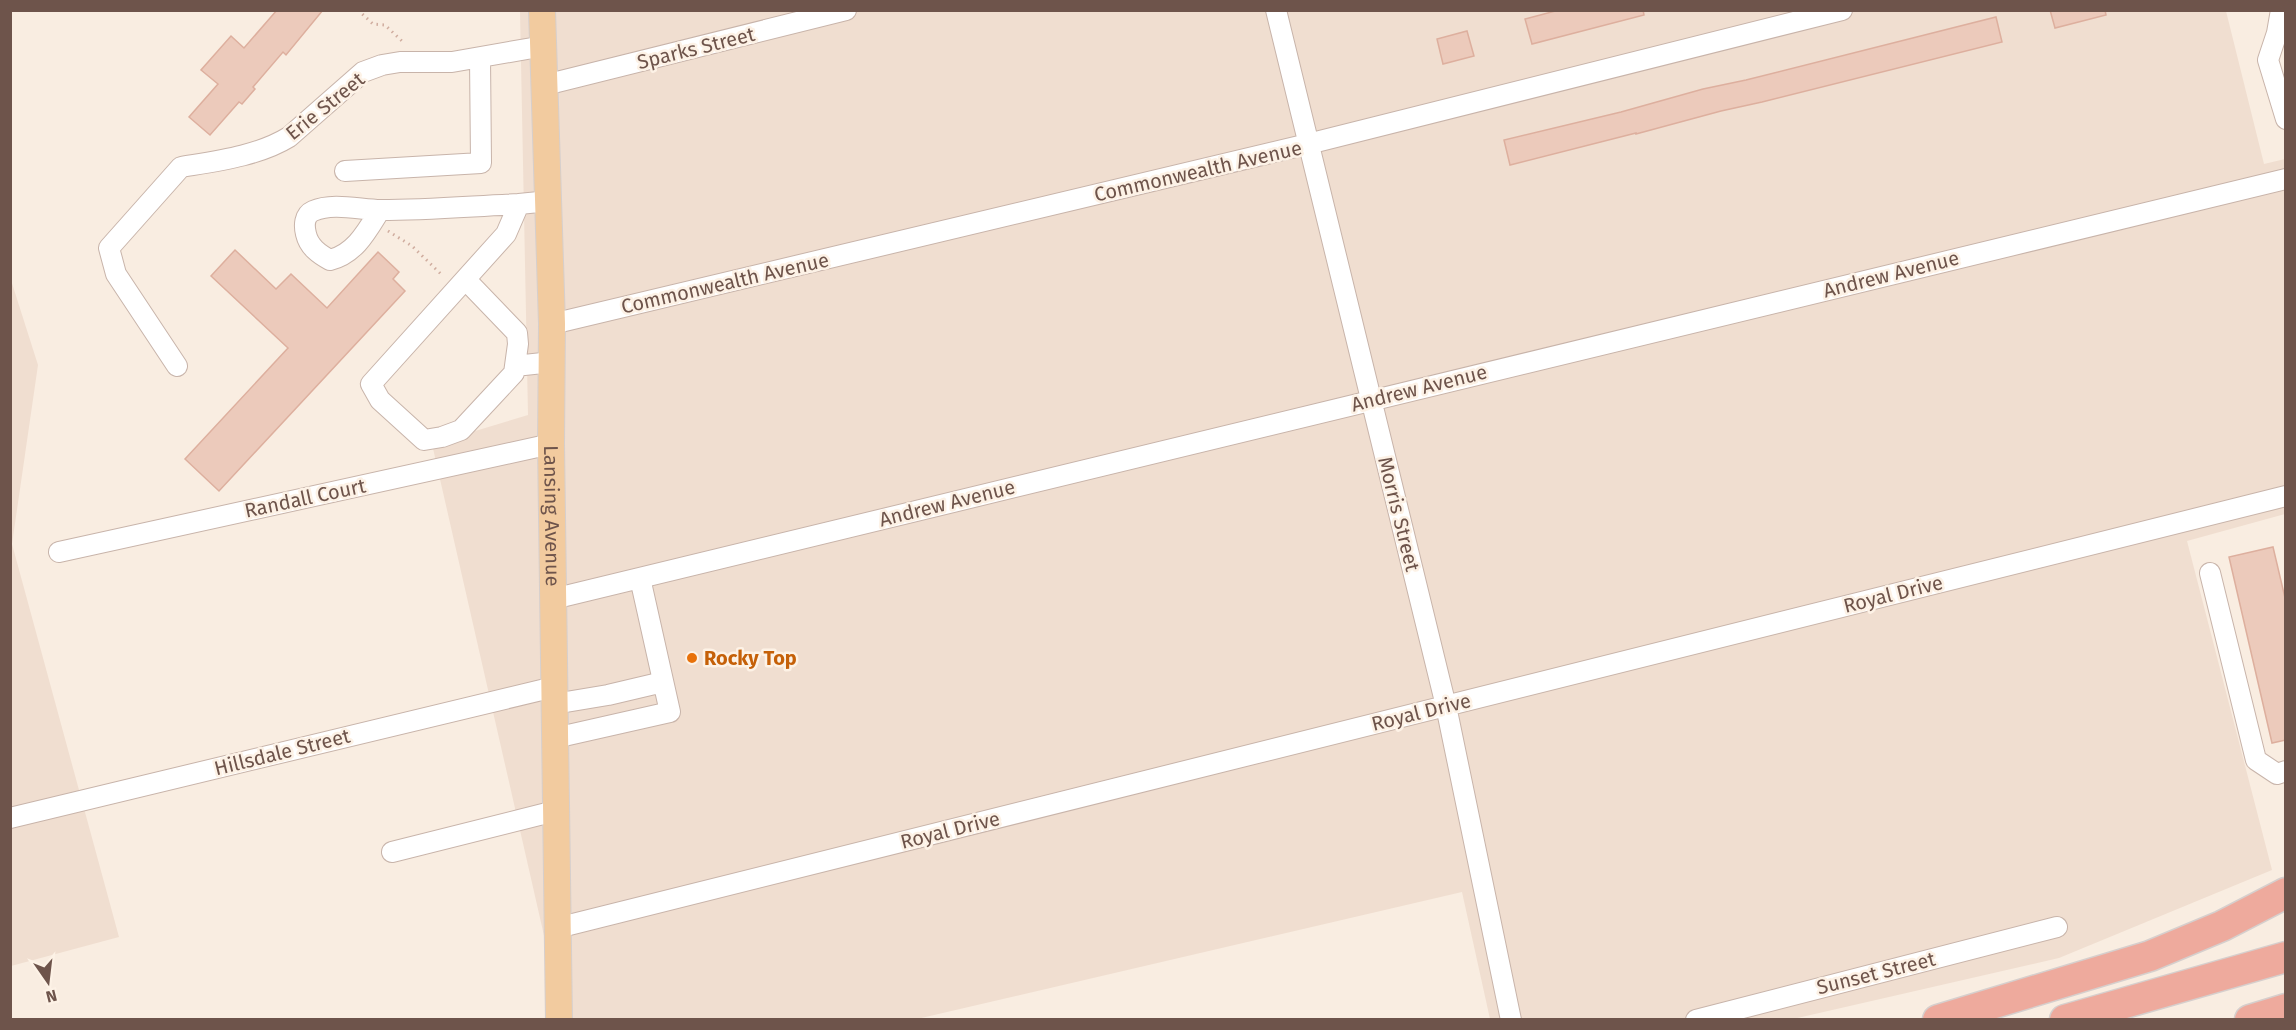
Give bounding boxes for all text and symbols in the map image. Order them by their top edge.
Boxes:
street label: Sparks Street [635,22,758,74]
street label: Erie Street [281,67,370,145]
street label: Commonwealth Avenue [1092,135,1304,207]
street label: Andrew Avenue [1821,246,1961,302]
street label: Commonwealth Avenue [619,247,831,319]
street label: Andrew Avenue [1349,360,1489,416]
street label: Lansing Avenue [539,445,565,587]
street label: Morris Street [1373,454,1425,575]
street label: Randall Court [242,473,369,523]
street label: Andrew Avenue [877,475,1017,531]
street label: Royal Drive [1841,570,1945,618]
place label: Rocky Top [704,646,797,670]
marker: Rocky Top [685,651,699,665]
street label: Royal Drive [1369,688,1473,736]
street label: Hillsdale Street [212,723,353,780]
street label: Royal Drive [898,806,1002,854]
street label: Sunset Street [1814,946,1938,999]
north arrow [18,952,78,1012]
text: N [44,986,59,1007]

